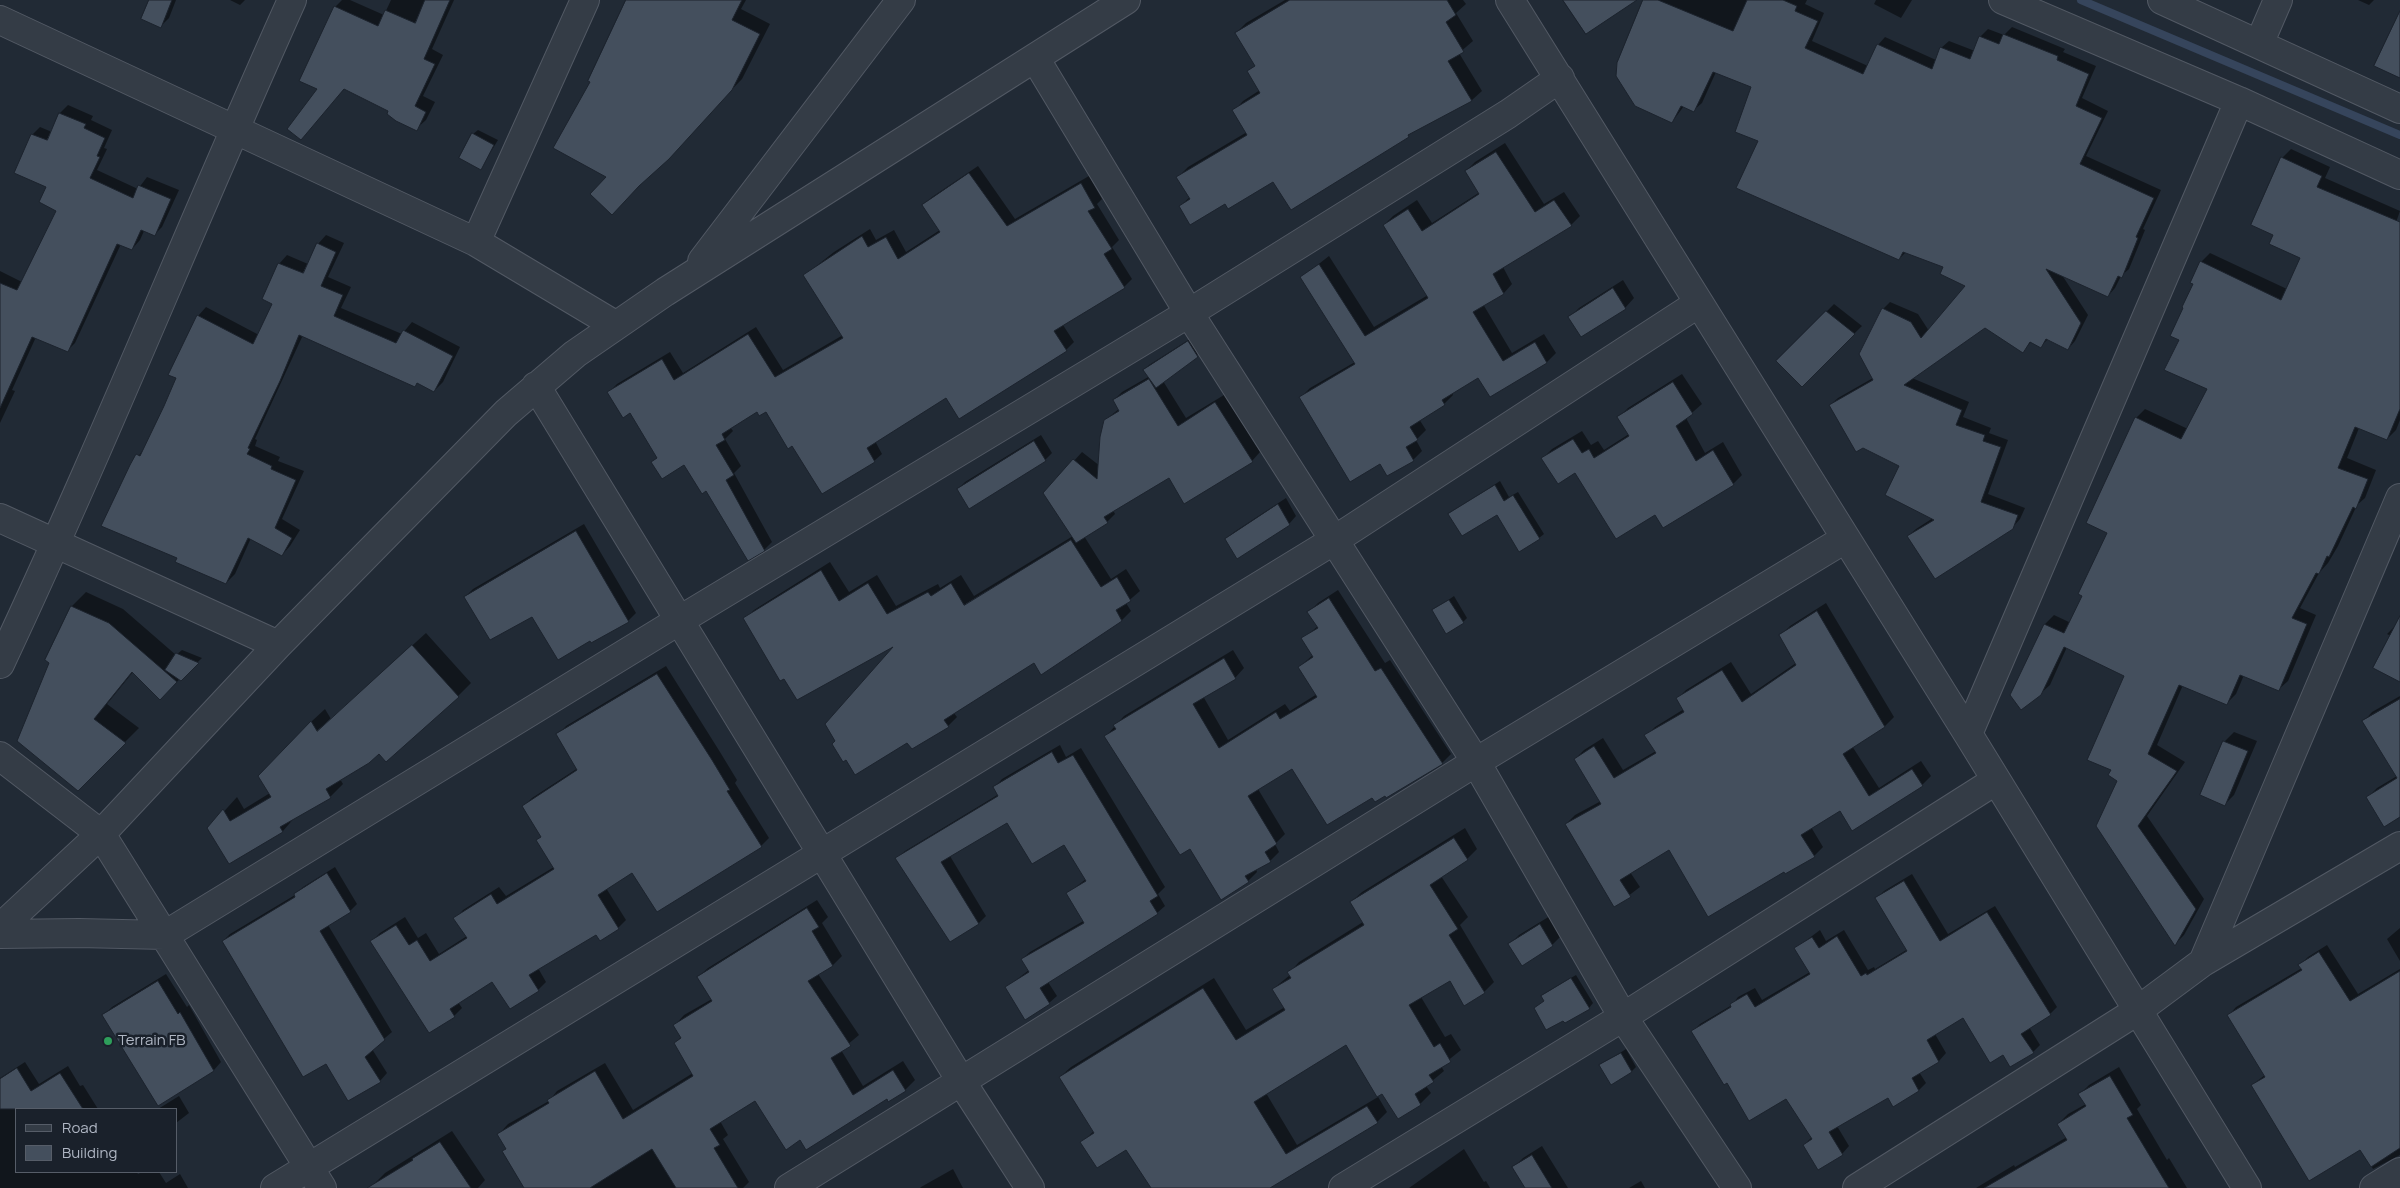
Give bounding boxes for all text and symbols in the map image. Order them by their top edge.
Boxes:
place label: Terrain FB [118,1032,186,1050]
marker: Terrain FB [102,1035,114,1047]
legend [15,1108,178,1173]
text: Road [62,1117,98,1138]
text: Building [62,1142,117,1163]

